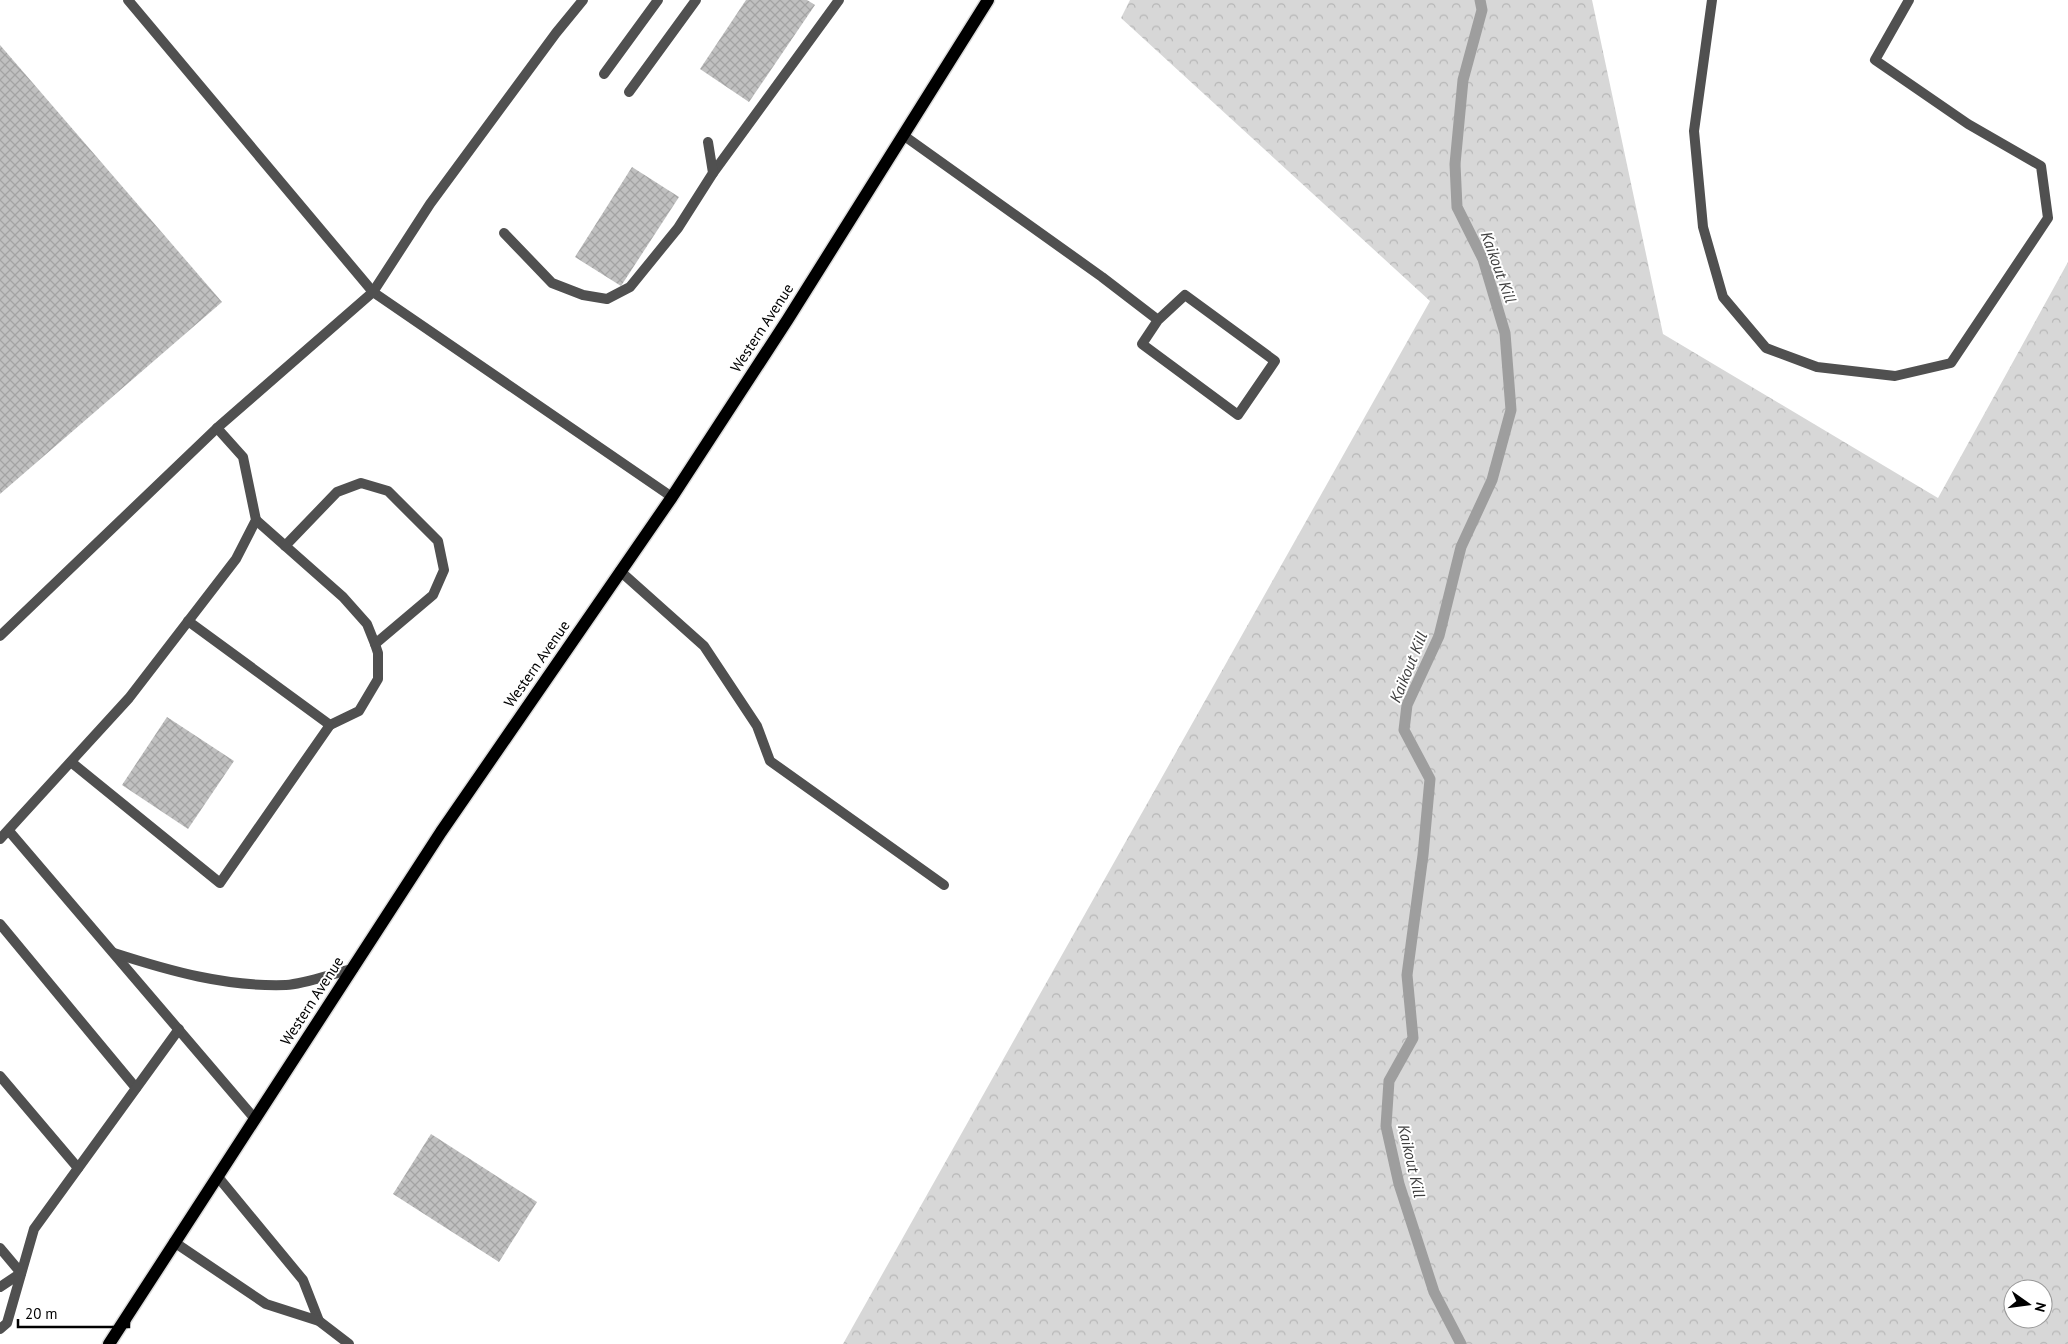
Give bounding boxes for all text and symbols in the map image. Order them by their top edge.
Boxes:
water label: Kaikout Kill [1477,229,1521,306]
street label: Western Avenue [726,280,797,376]
street label: Western Avenue [500,617,574,711]
water label: Kaikout Kill [1385,628,1431,705]
street label: Western Avenue [276,953,347,1049]
water label: Kaikout Kill [1394,1122,1430,1200]
north arrow [2003,1279,2053,1329]
scale bar [18,1296,129,1328]
text: N [2031,1301,2050,1314]
text: 20 m [25,1304,58,1323]

